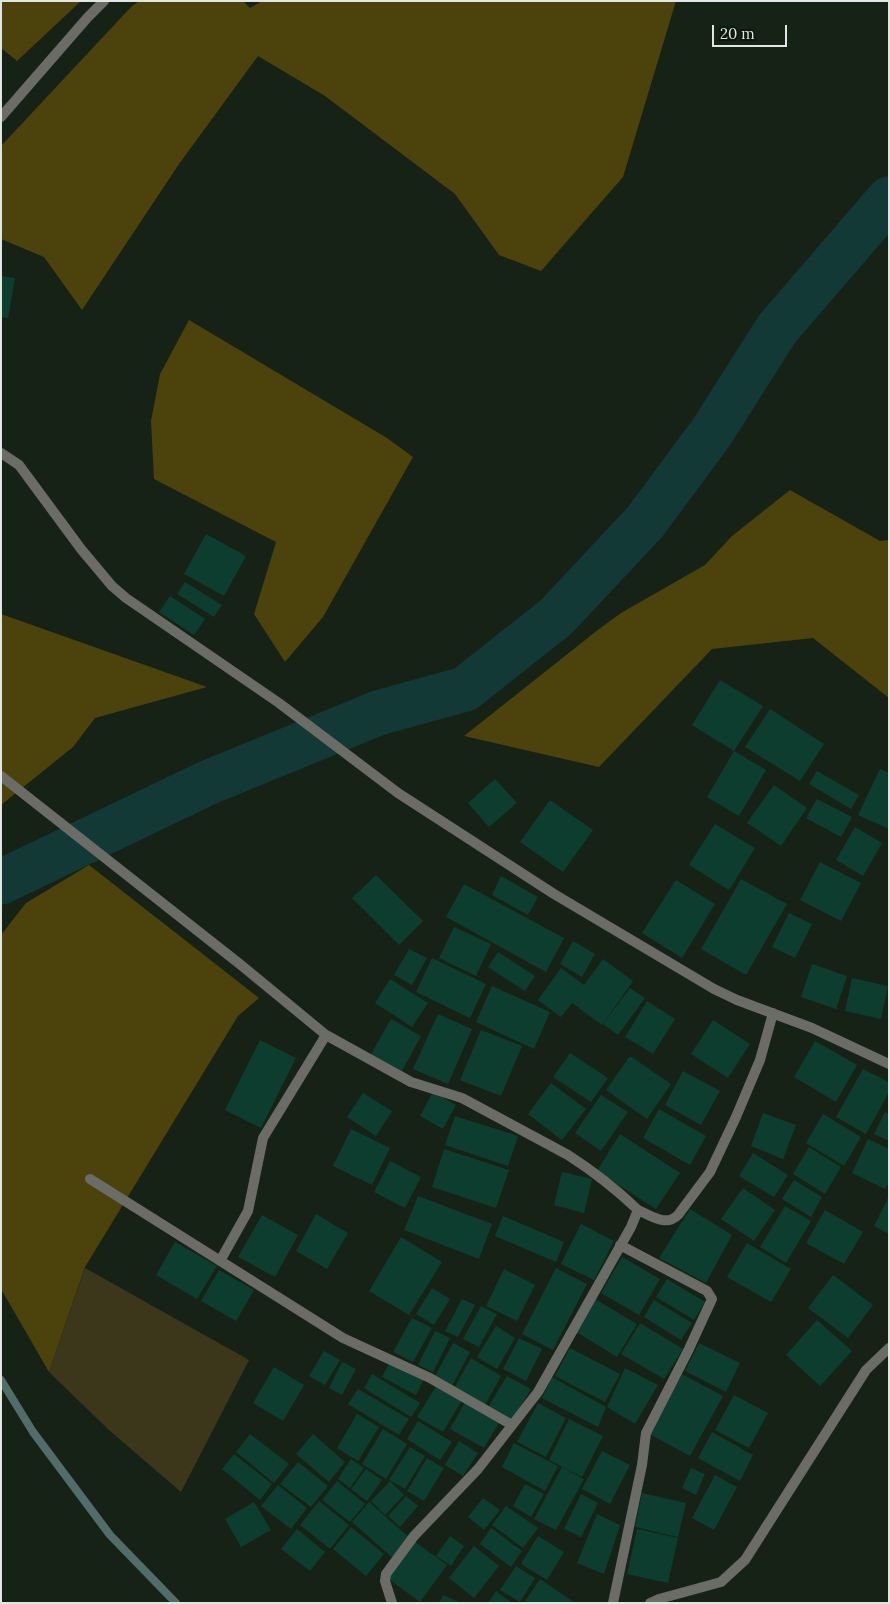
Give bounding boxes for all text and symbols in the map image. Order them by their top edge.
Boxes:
scale bar [715,15,790,47]
text: 20 m [720,24,755,43]

